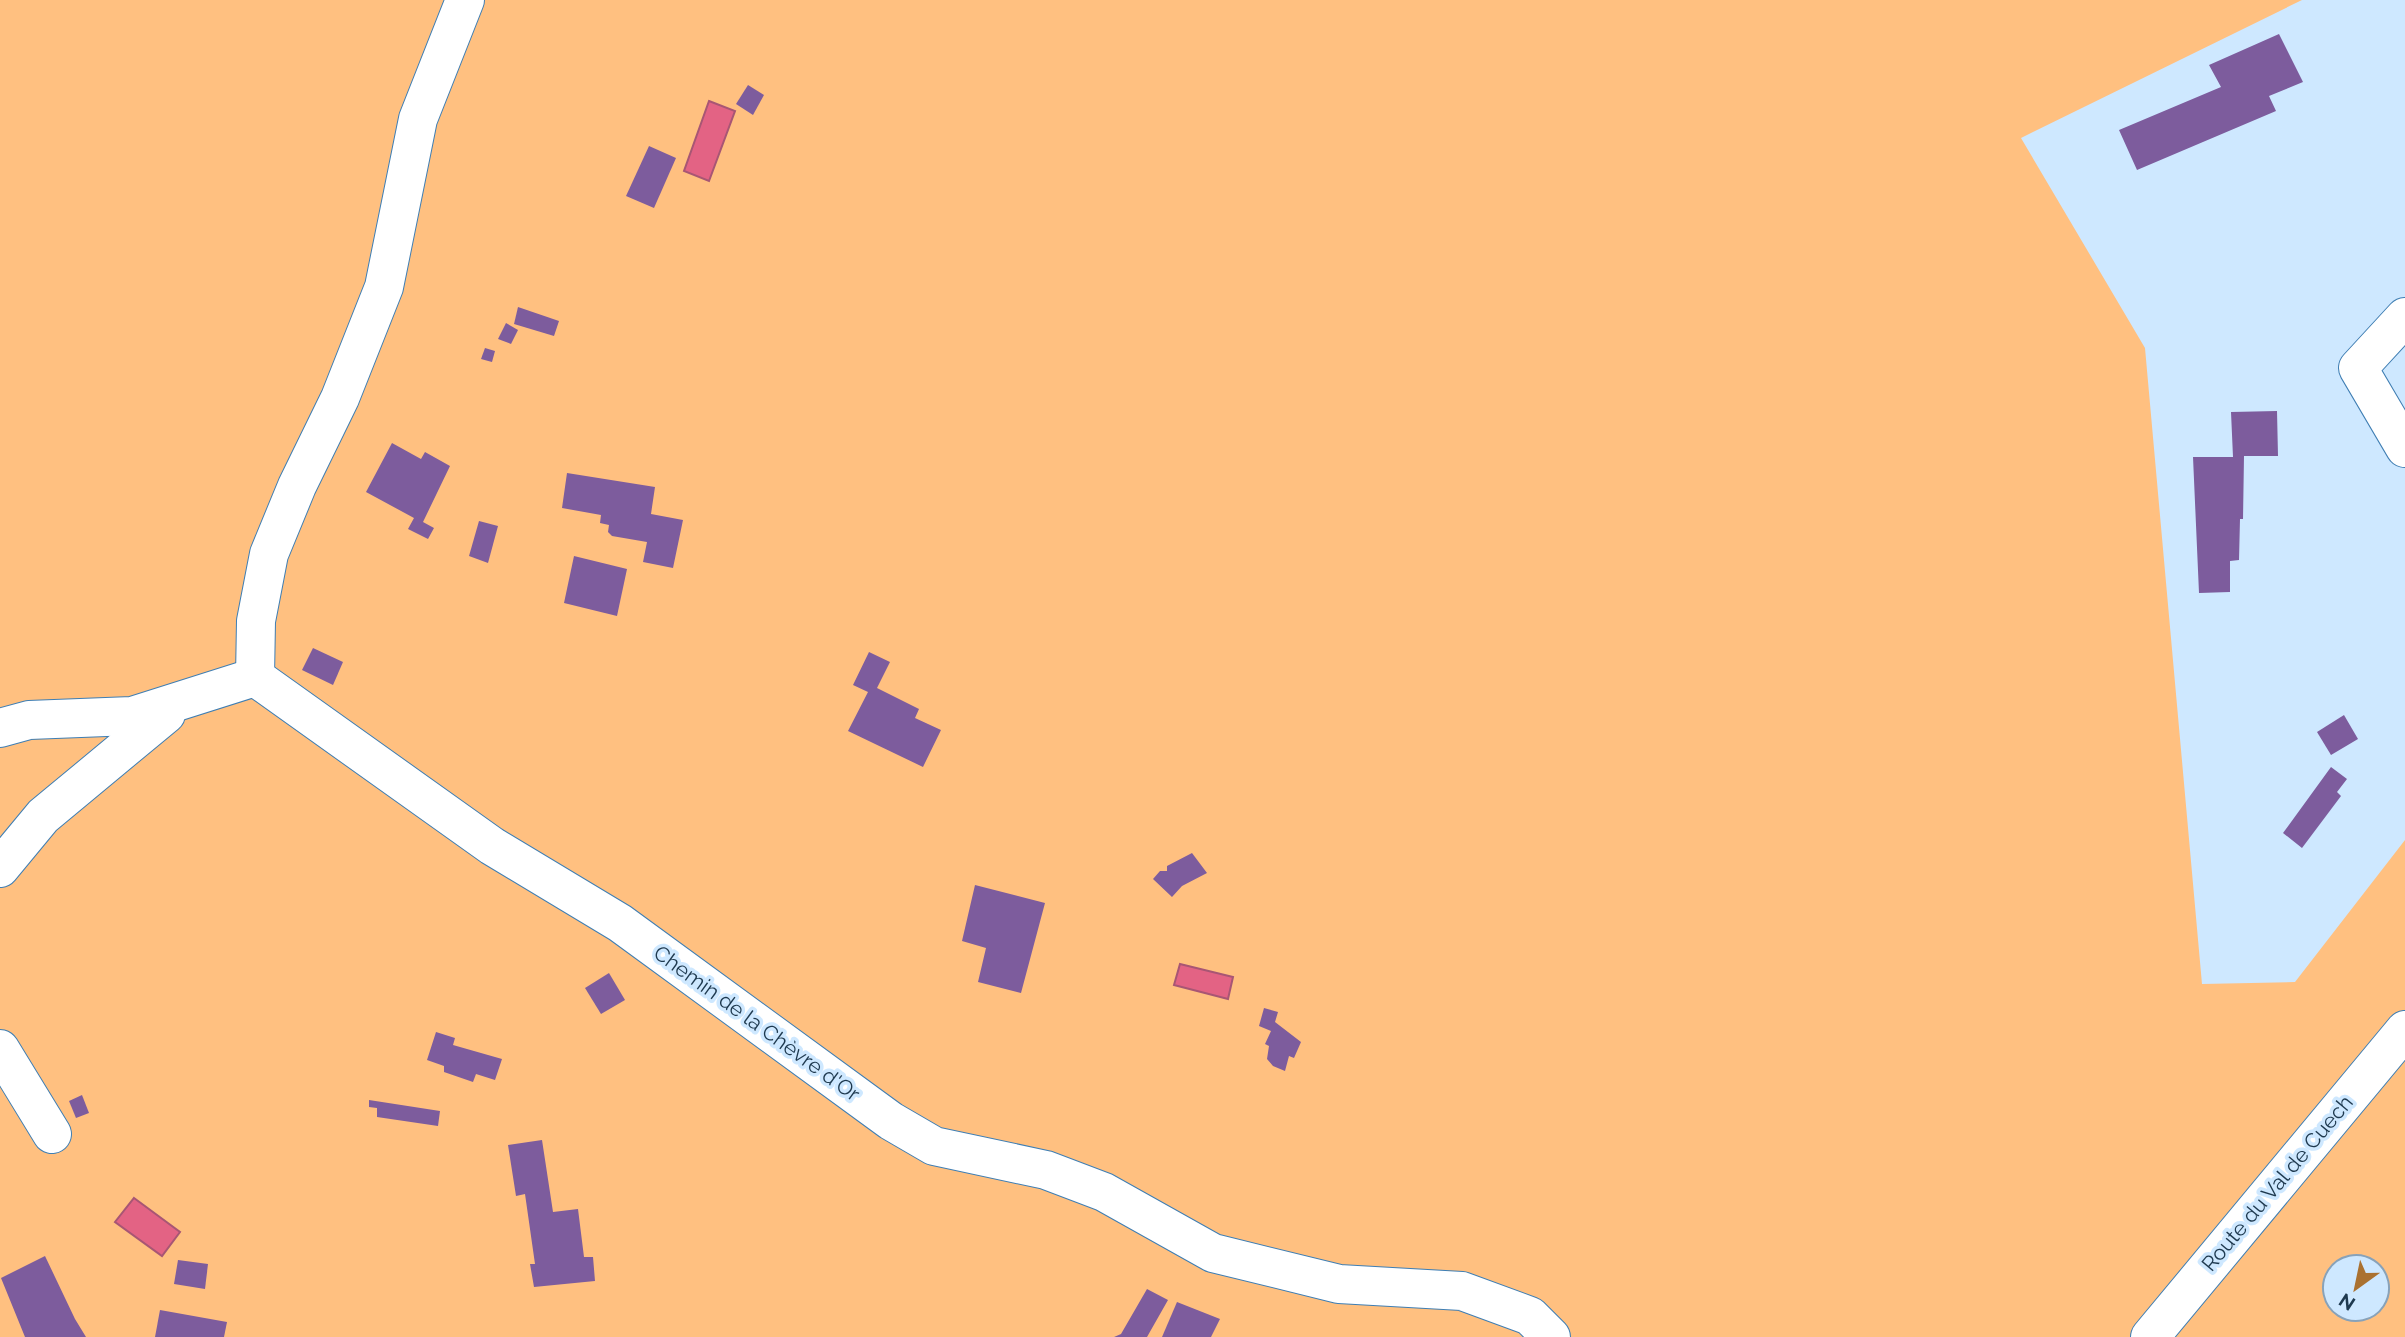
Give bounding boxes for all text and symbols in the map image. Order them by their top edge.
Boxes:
street label: Chemin de la Chèvre d'Or [649,940,865,1107]
street label: Route du Val de Cuech [2196,1090,2358,1276]
north arrow [2321,1253,2391,1323]
text: N [2335,1289,2359,1315]

